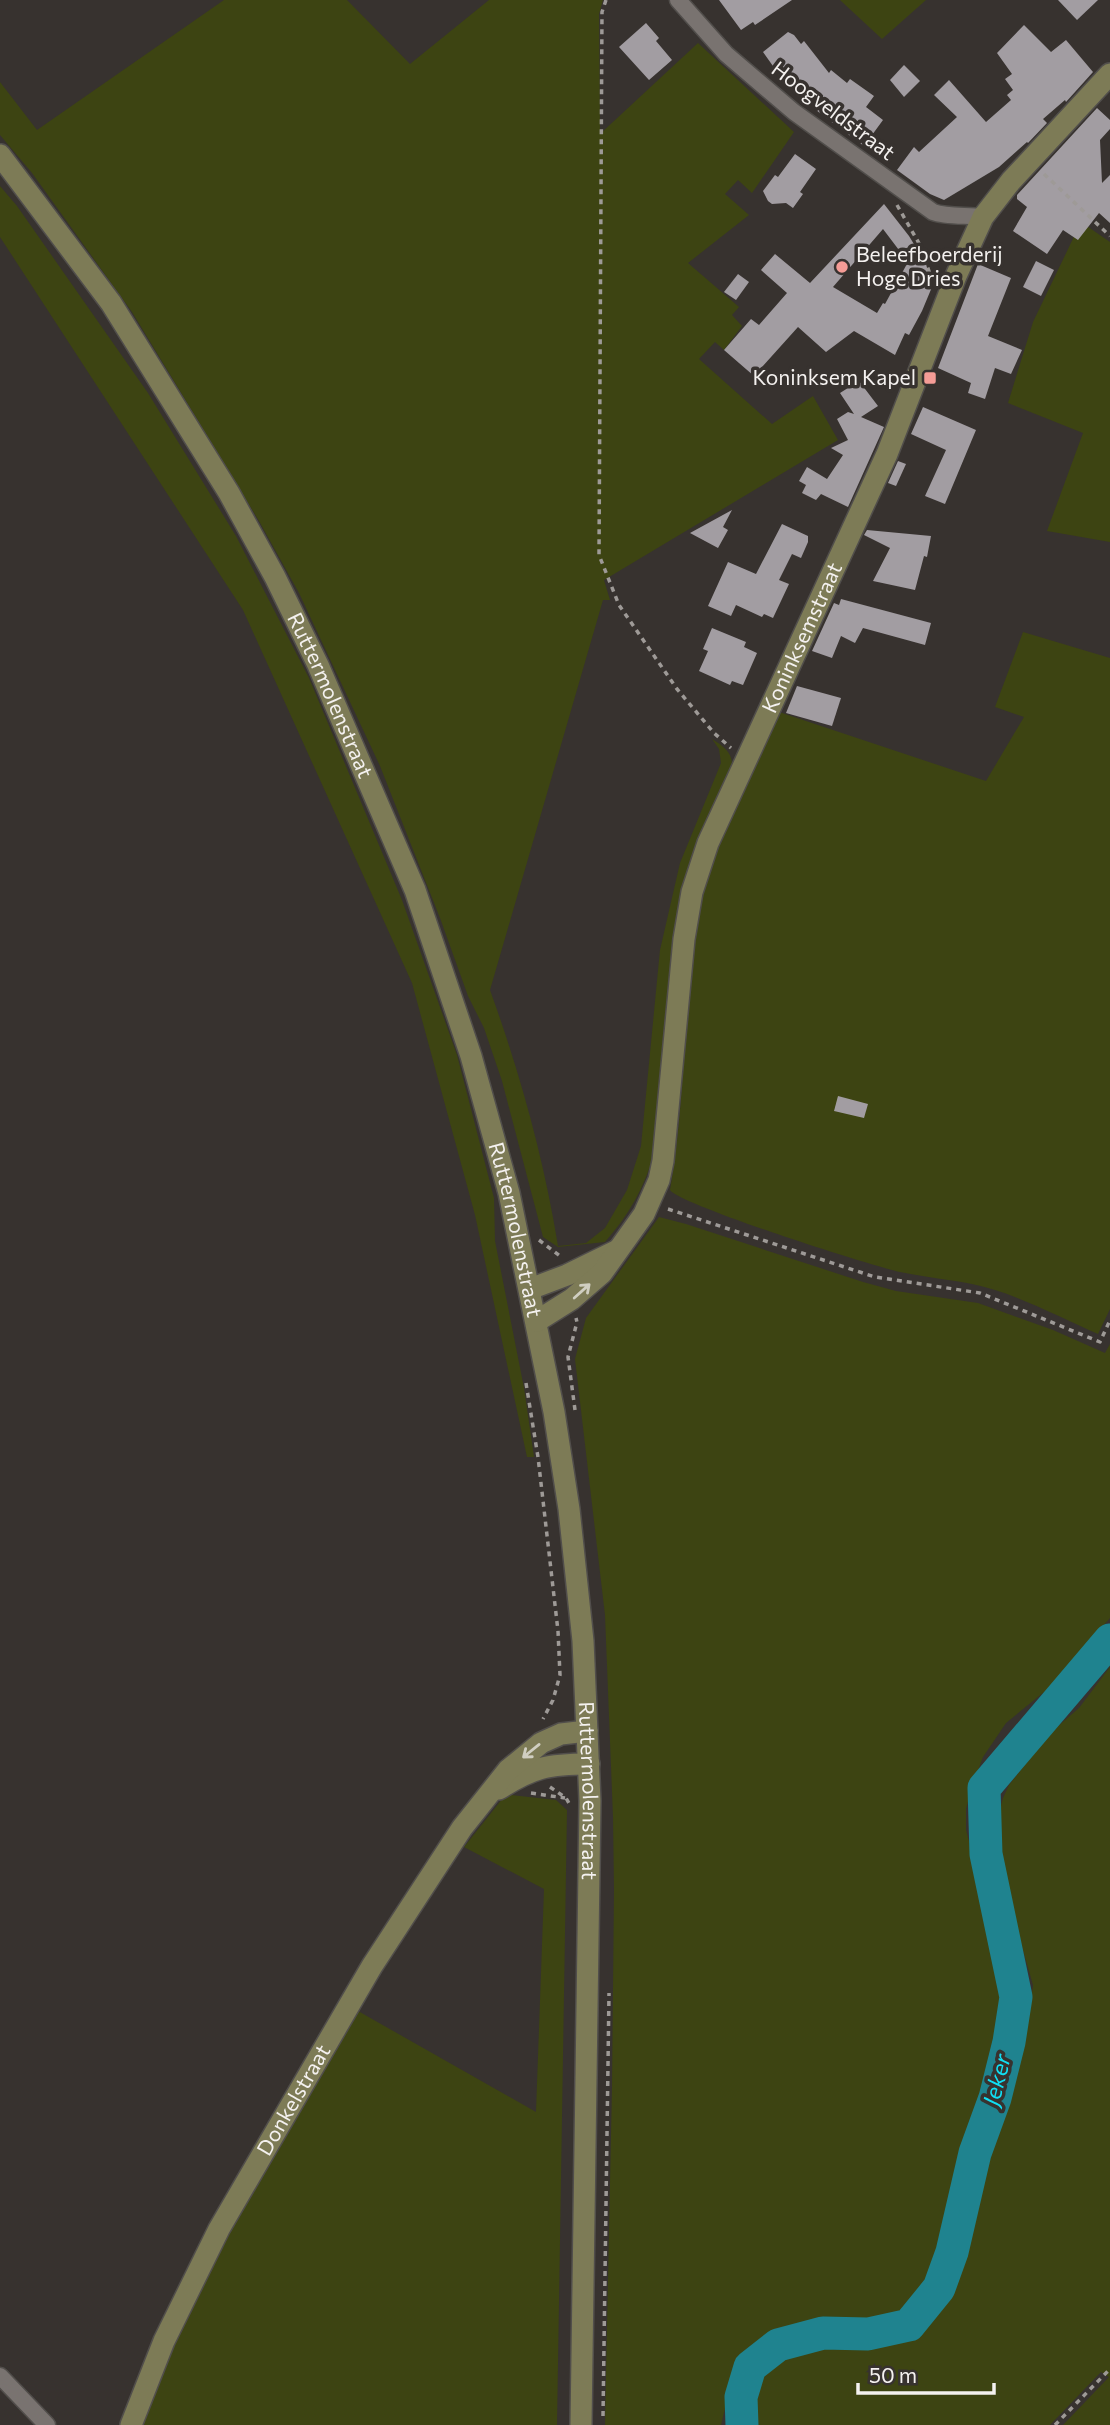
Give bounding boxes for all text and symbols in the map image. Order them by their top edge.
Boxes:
street label: Hoogveldstraat [767,55,901,164]
place label: Beleefboerderij Hoge Dries [856,241,1003,290]
marker: Beleefboerderij Hoge Dries [834,259,850,275]
place label: Koninksem Kapel [752,364,916,389]
marker: Koninksem Kapel [922,370,938,386]
street label: Koninksemstraat [756,558,846,716]
street label: Ruttermolenstraat [283,608,379,781]
street label: Ruttermolenstraat [484,1139,548,1319]
one-way arrow [572,1283,590,1299]
street label: Ruttermolenstraat [575,1701,604,1880]
one-way arrow [523,1743,541,1758]
street label: Donkelstraat [251,2039,335,2159]
water label: Jeker [976,2050,1016,2110]
scale bar [858,2352,995,2396]
text: 50 m [869,2362,917,2387]

